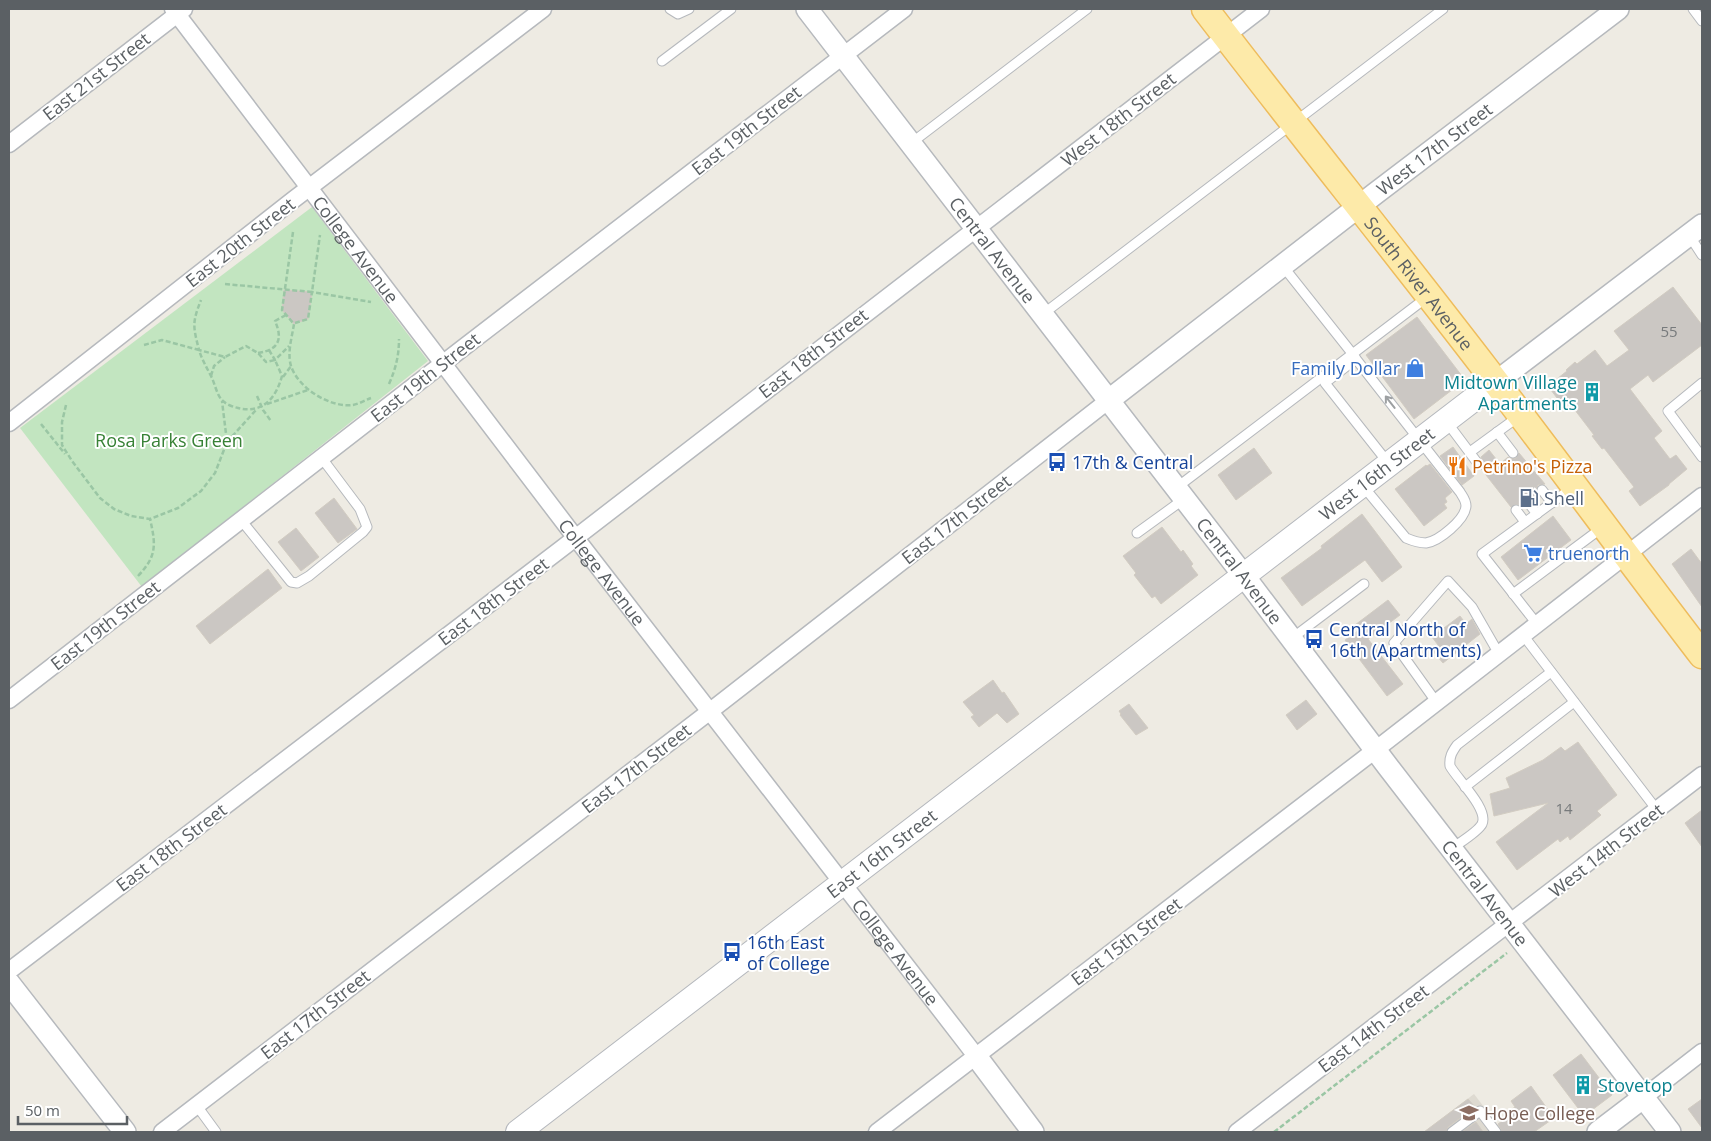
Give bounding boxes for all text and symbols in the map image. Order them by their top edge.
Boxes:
street label: East 21st Street [37,26,155,126]
street label: West 18th Street [1056,67,1180,171]
street label: East 19th Street [686,80,806,180]
street label: West 17th Street [1371,97,1497,200]
street label: College Avenue [307,191,404,308]
street label: East 20th Street [180,192,300,292]
street label: Central Avenue [944,192,1041,308]
street label: South River Avenue [1359,211,1479,355]
street label: East 18th Street [753,303,873,403]
house number: 55 [1660,321,1678,341]
street label: East 19th Street [365,327,485,427]
place label: Family Dollar [1291,356,1401,380]
shop icon: Family Dollar [1404,357,1426,379]
place label: Midtown Village Apartments [1444,370,1577,415]
building icon: Midtown Village Apartments [1581,381,1603,403]
one-way arrow [1385,395,1395,409]
street label: West 16th Street [1314,422,1439,526]
park label: Rosa Parks Green [95,428,243,452]
place label: 17th & Central [1072,450,1193,474]
bus stop icon: 17th & Central [1046,451,1068,473]
place label: Petrino's Pizza [1472,454,1593,478]
restaurant icon: Petrino's Pizza [1446,455,1468,477]
street label: East 17th Street [896,469,1016,569]
place label: Shell [1544,486,1584,510]
fuel station icon: Shell [1518,487,1540,509]
street label: Central Avenue [1191,512,1288,629]
street label: College Avenue [553,514,651,630]
place label: truenorth [1548,541,1630,565]
supermarket icon: truenorth [1522,542,1544,564]
street label: East 18th Street [433,551,553,651]
street label: East 19th Street [45,575,165,675]
place label: Central North of 16th (Apartments) [1329,617,1481,662]
bus stop icon: Central North of 16th (Apartments) [1303,628,1325,650]
street label: East 17th Street [576,718,696,818]
street label: East 18th Street [111,797,231,897]
street label: West 14th Street [1544,798,1668,902]
house number: 14 [1555,798,1573,818]
street label: East 16th Street [821,803,941,903]
street label: Central Avenue [1437,835,1534,951]
street label: East 15th Street [1066,891,1186,991]
street label: College Avenue [847,894,944,1010]
place label: 16th East of College [747,930,830,975]
bus stop icon: 16th East of College [721,941,743,963]
street label: East 17th Street [255,964,375,1064]
street label: East 14th Street [1313,978,1433,1078]
place label: Stovetop [1598,1073,1672,1097]
building icon: Stovetop [1572,1074,1594,1096]
scale bar [18,1094,126,1126]
text: 50 m [25,1100,60,1120]
place label: Hope College [1484,1101,1595,1125]
school or university icon: Hope College [1458,1102,1480,1124]

